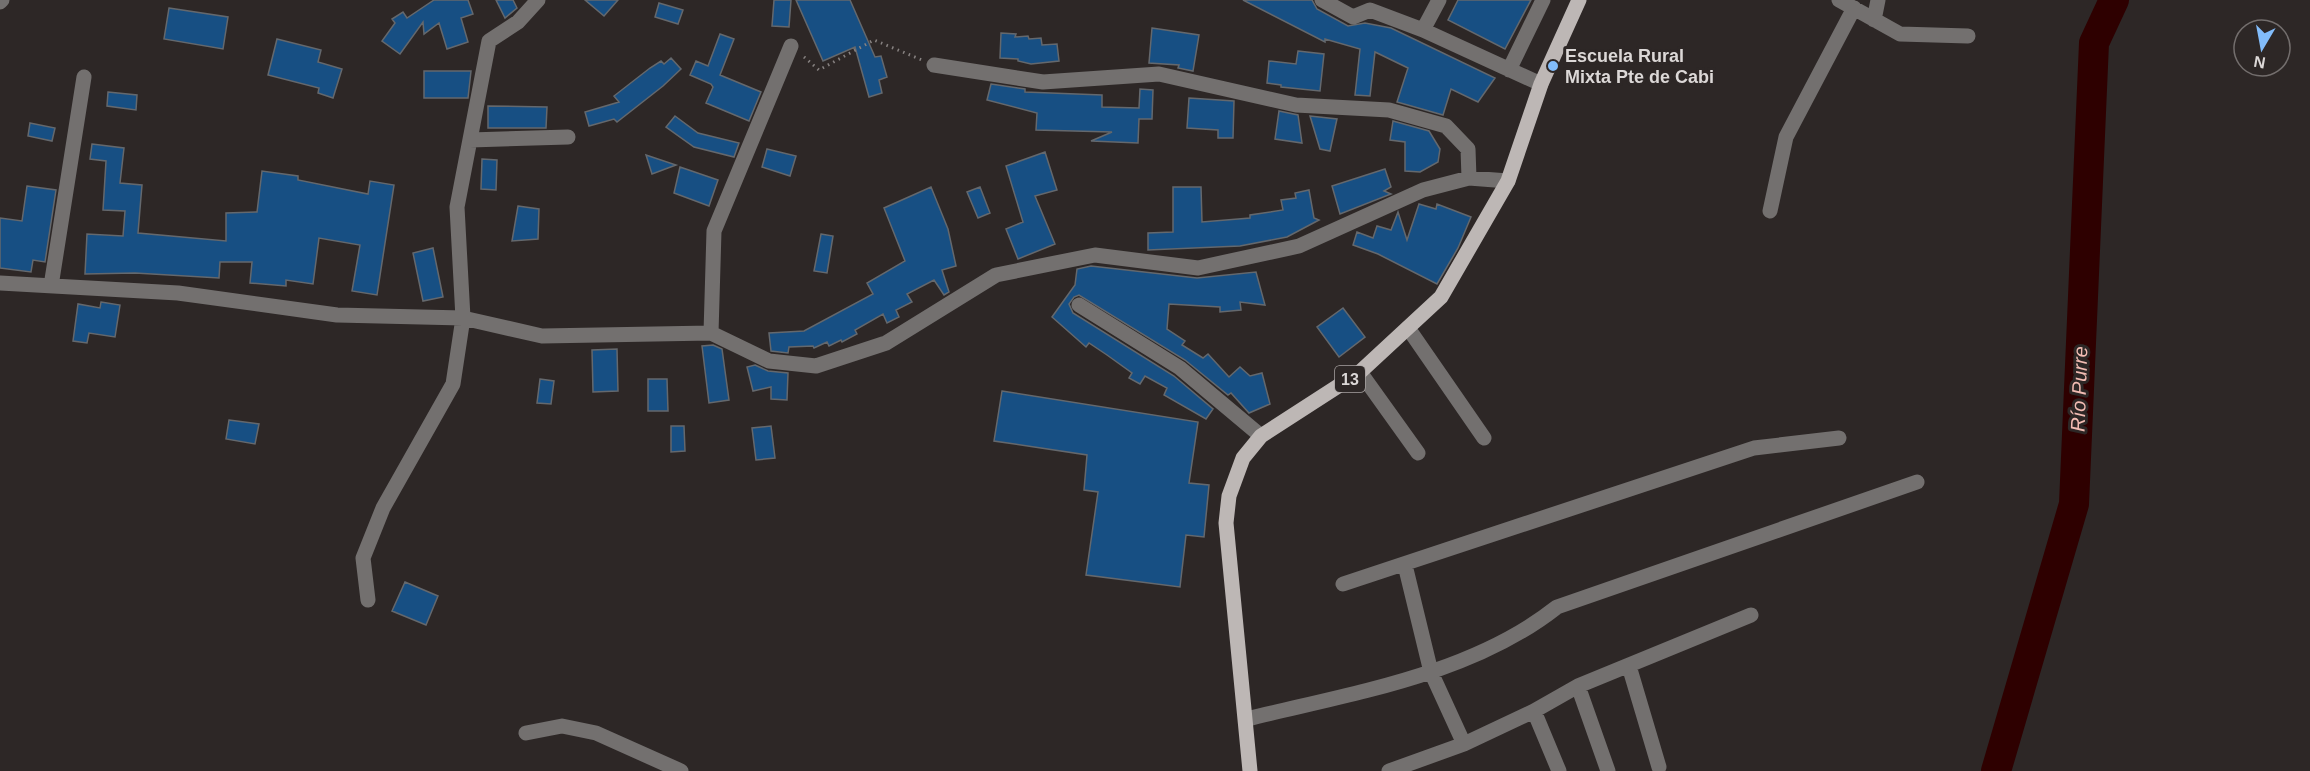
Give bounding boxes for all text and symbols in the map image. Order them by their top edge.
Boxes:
north arrow [2232,18,2292,78]
place label: Escuela Rural Mixta Pte de Cabi [1565,46,1714,87]
text: N [2252,53,2267,72]
marker: Escuela Rural Mixta Pte de Cabi [1546,59,1560,73]
water label: Río Purre [2067,346,2091,432]
road number: 13 [1335,366,1365,392]

